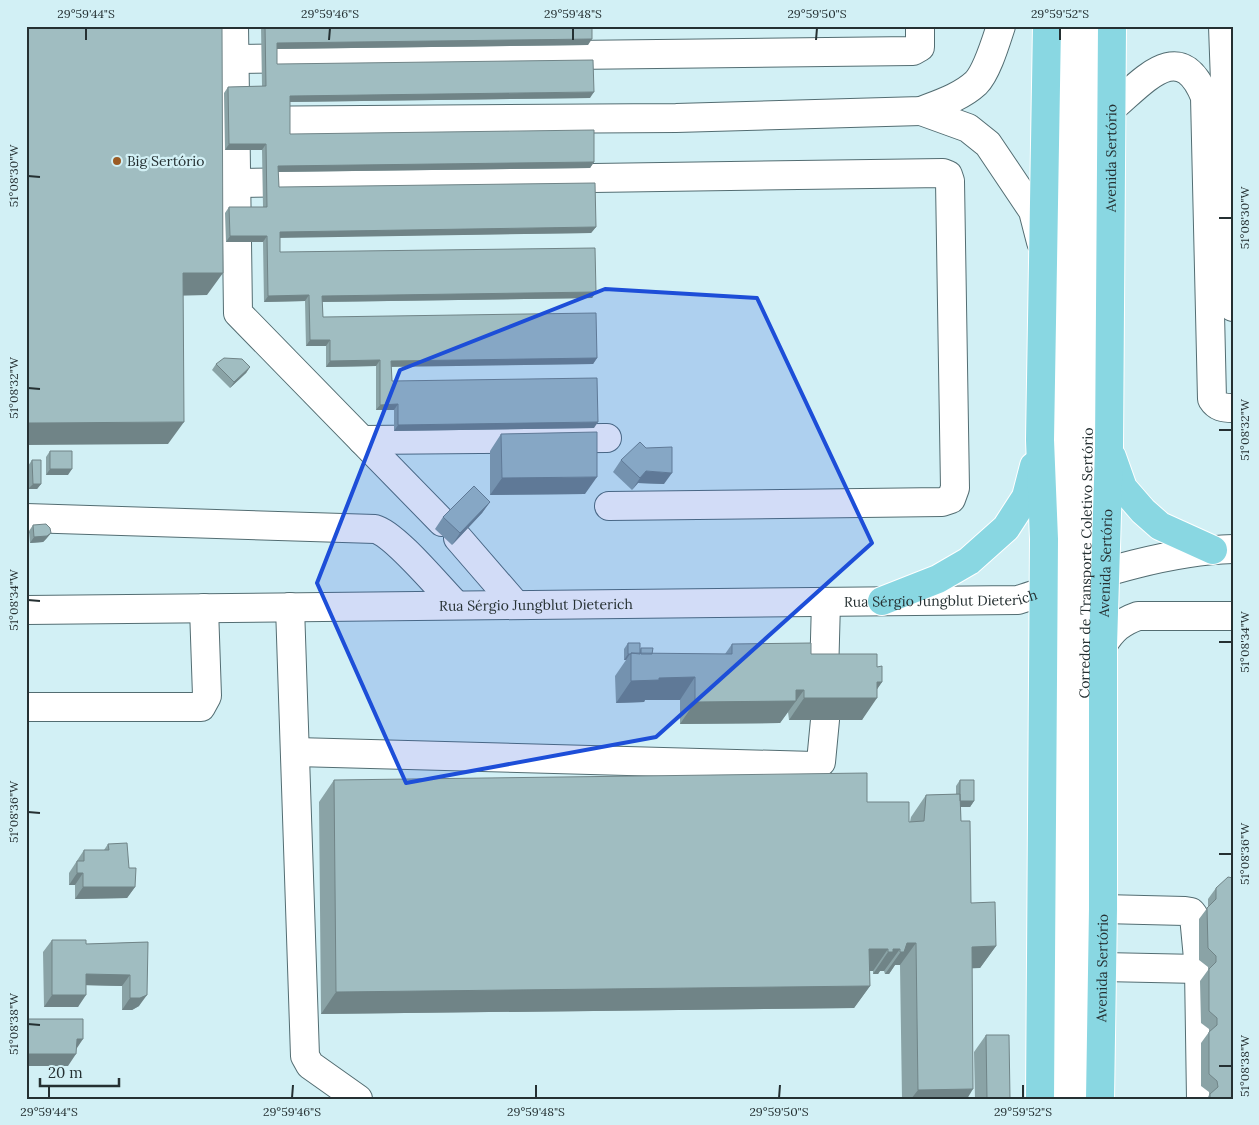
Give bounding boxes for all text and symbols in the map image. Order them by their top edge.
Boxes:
text: 29°59'44"S [57,6,115,21]
text: 29°59'46"S [301,6,359,21]
text: 29°59'48"S [544,6,602,21]
text: 29°59'50"S [787,6,847,21]
text: 29°59'52"S [1031,6,1089,21]
street label: Avenida Sertório [1102,104,1120,213]
text: 51°08'30"W [6,144,21,207]
place label: Big Sertório [127,152,204,170]
marker: Big Sertório [111,155,123,167]
text: 51°08'30"W [1237,186,1252,249]
text: 51°08'32"W [6,356,21,419]
text: 51°08'32"W [1237,398,1252,461]
street label: Corredor de Transporte Coletivo Sertório [1075,427,1097,699]
street label: Avenida Sertório [1095,509,1116,618]
text: 51°08'34"W [6,568,21,631]
street label: Rua Sérgio Jungblut Dieterich [844,585,1039,611]
street label: Rua Sérgio Jungblut Dieterich [439,595,633,615]
text: 51°08'34"W [1237,610,1252,673]
text: 51°08'36"W [6,780,21,843]
text: 51°08'36"W [1237,822,1252,885]
street label: Avenida Sertório [1092,914,1112,1023]
text: 51°08'38"W [6,992,21,1055]
text: 51°08'38"W [1237,1034,1252,1097]
scale bar [40,1055,119,1087]
text: 20 m [48,1063,83,1082]
text: 29°59'44"S [20,1104,78,1119]
text: 29°59'46"S [263,1104,321,1119]
text: 29°59'48"S [507,1104,565,1119]
text: 29°59'50"S [749,1104,809,1119]
text: 29°59'52"S [994,1104,1052,1119]

